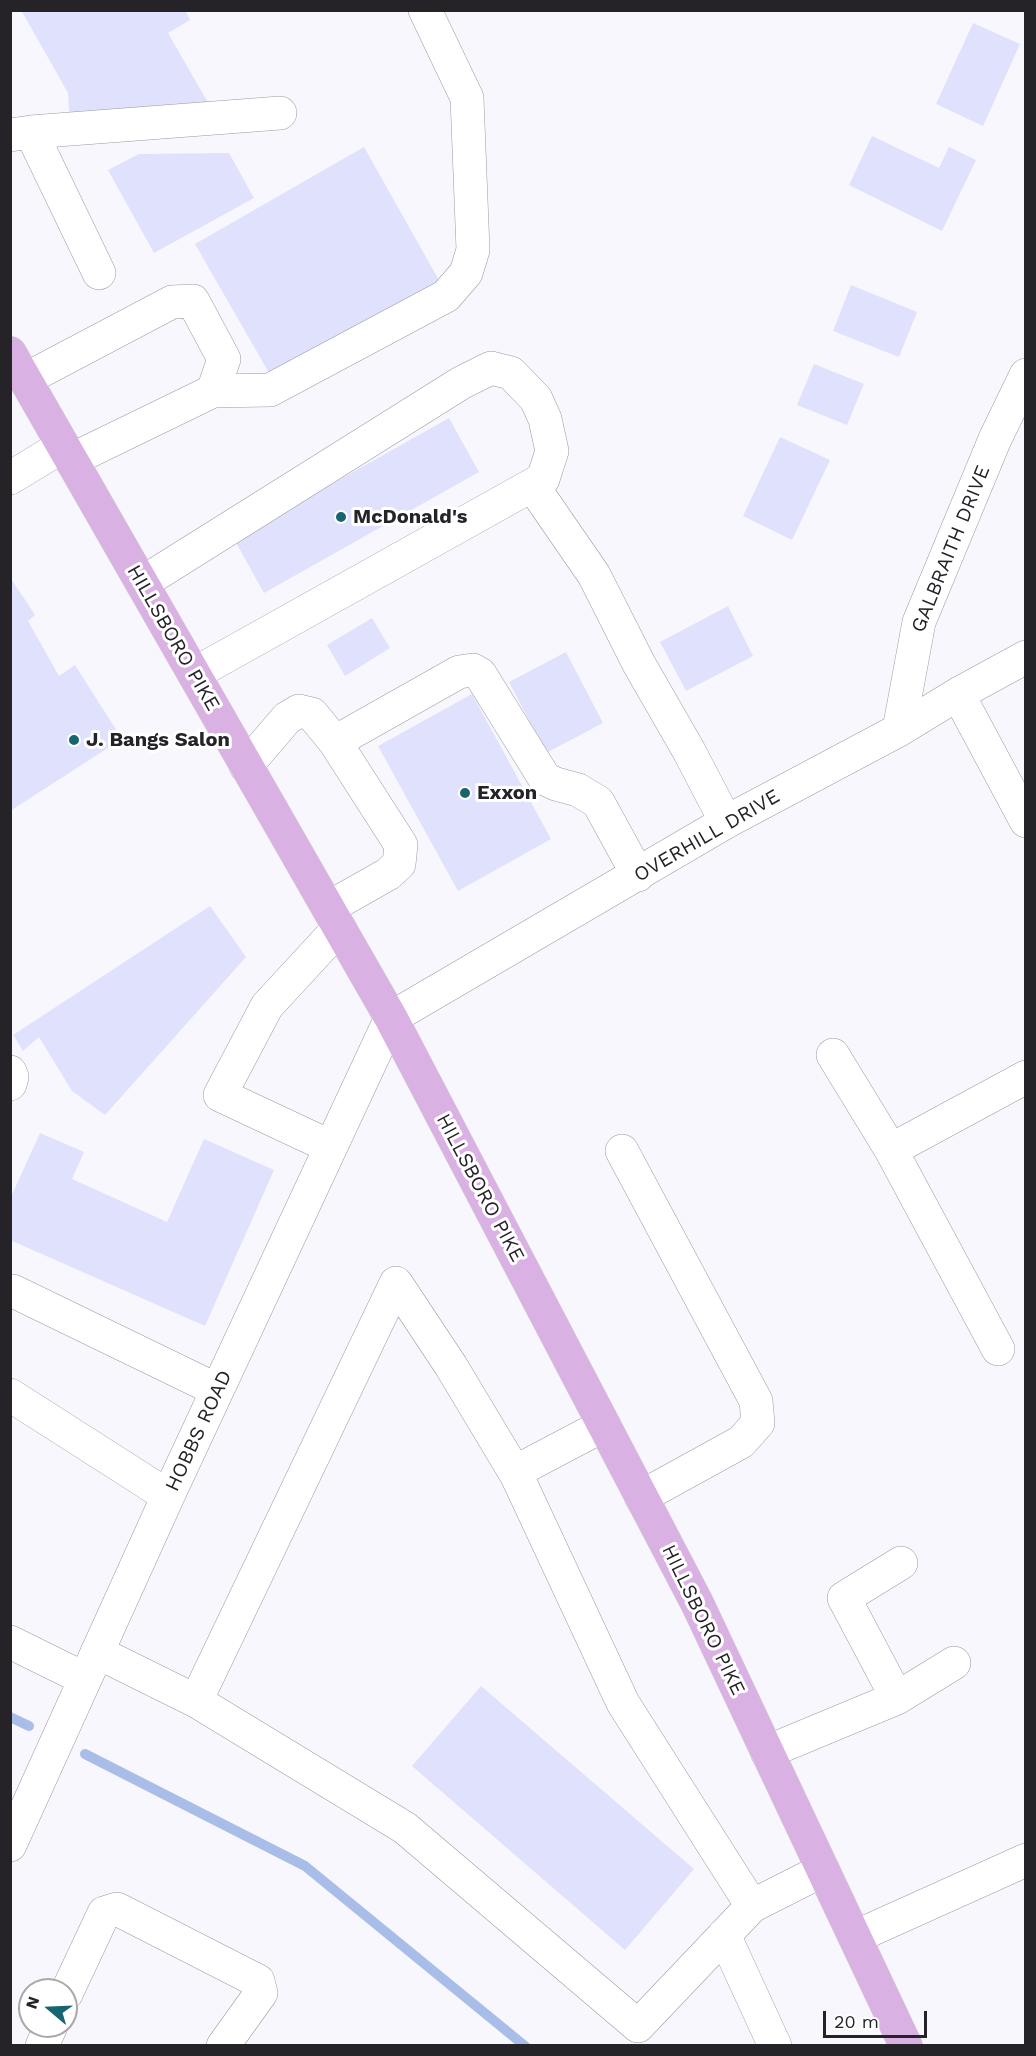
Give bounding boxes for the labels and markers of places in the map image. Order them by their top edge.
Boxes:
place label: McDonald's [353,505,467,529]
marker: McDonald's [334,510,348,524]
place label: J. Bangs Salon [86,728,230,752]
marker: J. Bangs Salon [67,733,81,747]
place label: Exxon [477,781,537,805]
marker: Exxon [458,786,472,800]

